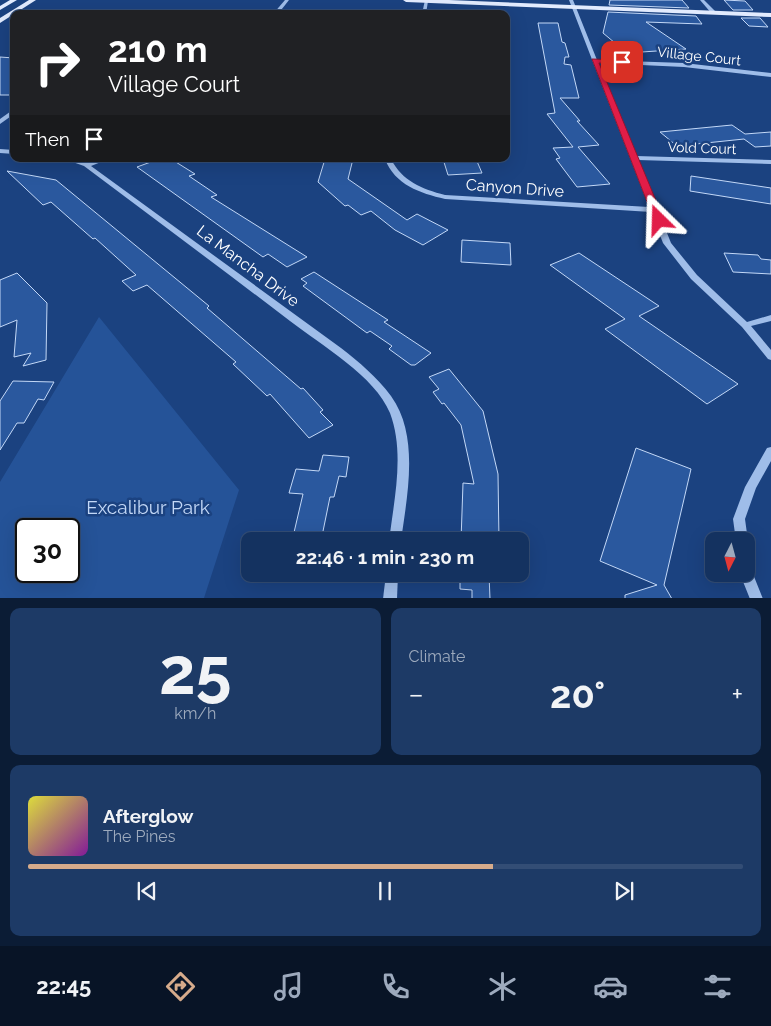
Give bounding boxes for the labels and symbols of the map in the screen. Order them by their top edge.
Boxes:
pin [601,41,643,83]
street label: Village Court [656,44,742,68]
street label: Vold Court [667,139,737,157]
street label: Canyon Drive [465,175,565,201]
position arrow [632,193,684,245]
street label: La Mancha Drive [193,221,303,311]
park label: Excalibur Park [86,496,210,518]
speed limit sign: 30 [15,518,80,583]
north arrow [705,532,755,582]

